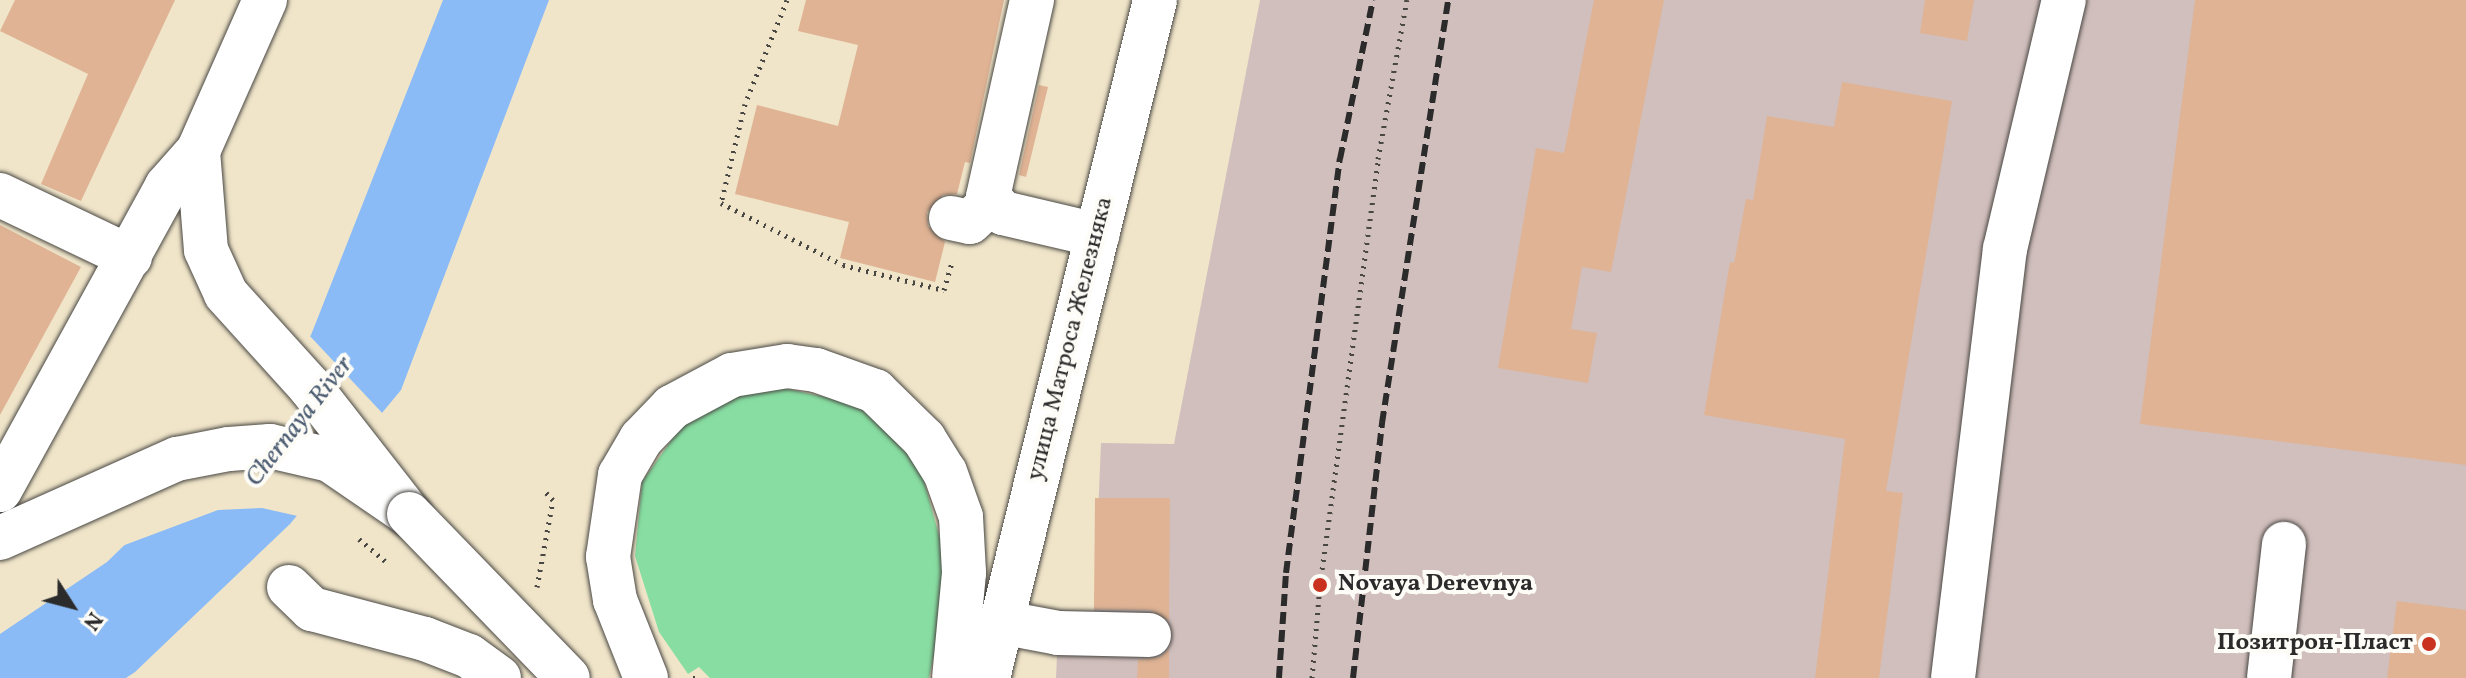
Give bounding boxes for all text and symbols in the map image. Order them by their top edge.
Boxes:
street label: улица Матроса Железняка [1022,194,1120,484]
water label: Chernaya River [239,351,361,493]
north arrow [32,566,112,646]
place label: Novaya Derevnya [1338,571,1533,599]
marker: Novaya Derevnya [1309,574,1331,596]
text: N [75,605,109,636]
place label: Позитрон-Пласт [2217,630,2413,658]
marker: Позитрон-Пласт [2420,635,2438,653]

